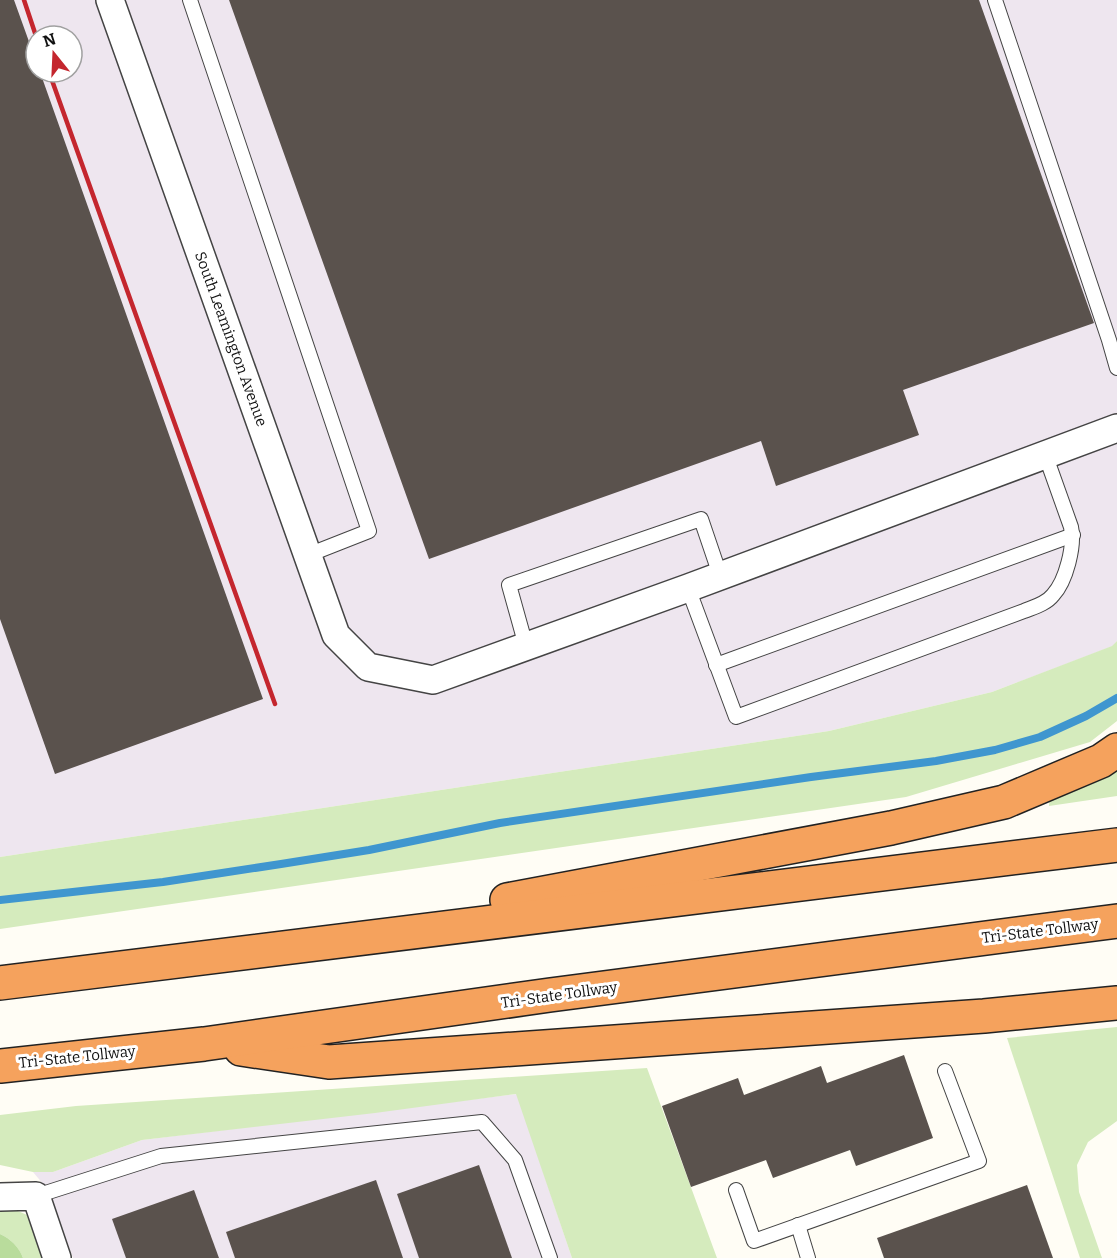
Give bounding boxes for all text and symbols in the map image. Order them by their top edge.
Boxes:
north arrow [24,24,84,84]
text: N [41,29,58,51]
street label: South Leamington Avenue [191,249,271,429]
street label: Tri-State Tollway [981,915,1099,947]
street label: Tri-State Tollway [500,978,618,1012]
street label: Tri-State Tollway [18,1042,136,1072]

